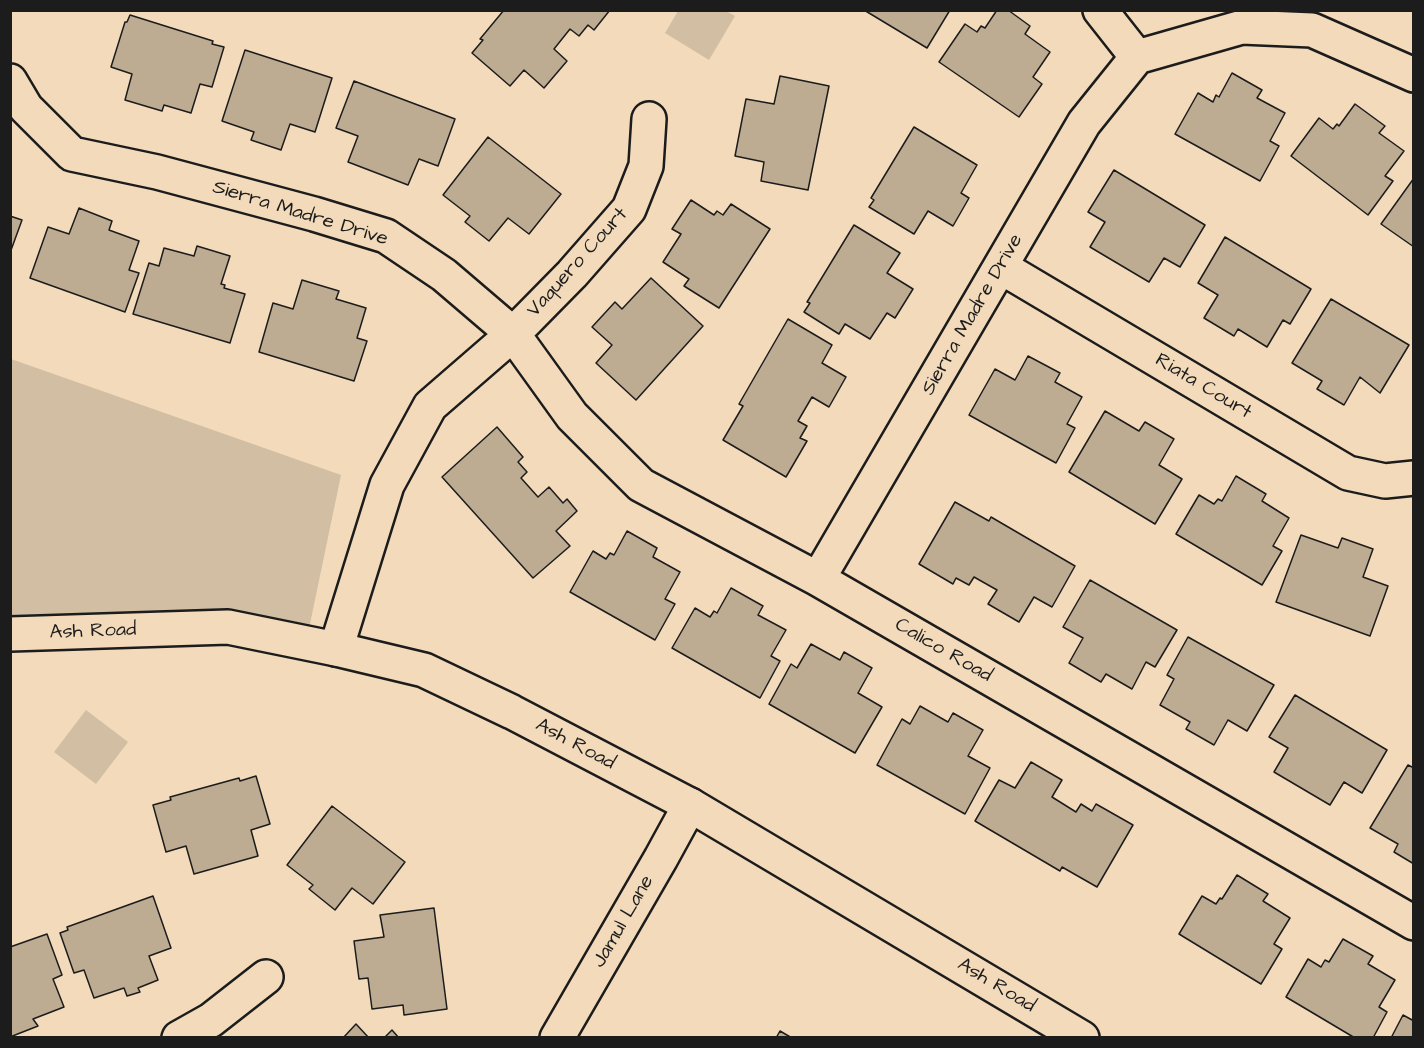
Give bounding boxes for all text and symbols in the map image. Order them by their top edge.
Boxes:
street label: Sierra Madre Drive [209,176,391,252]
street label: Vaquero Court [523,203,633,323]
street label: Sierra Madre Drive [917,230,1029,400]
street label: Riata Court [1150,349,1256,425]
street label: Calico Road [890,614,996,688]
street label: Ash Road [49,618,137,646]
street label: Ash Road [531,714,619,776]
street label: Jamul Lane [588,872,660,972]
street label: Ash Road [953,953,1039,1019]

